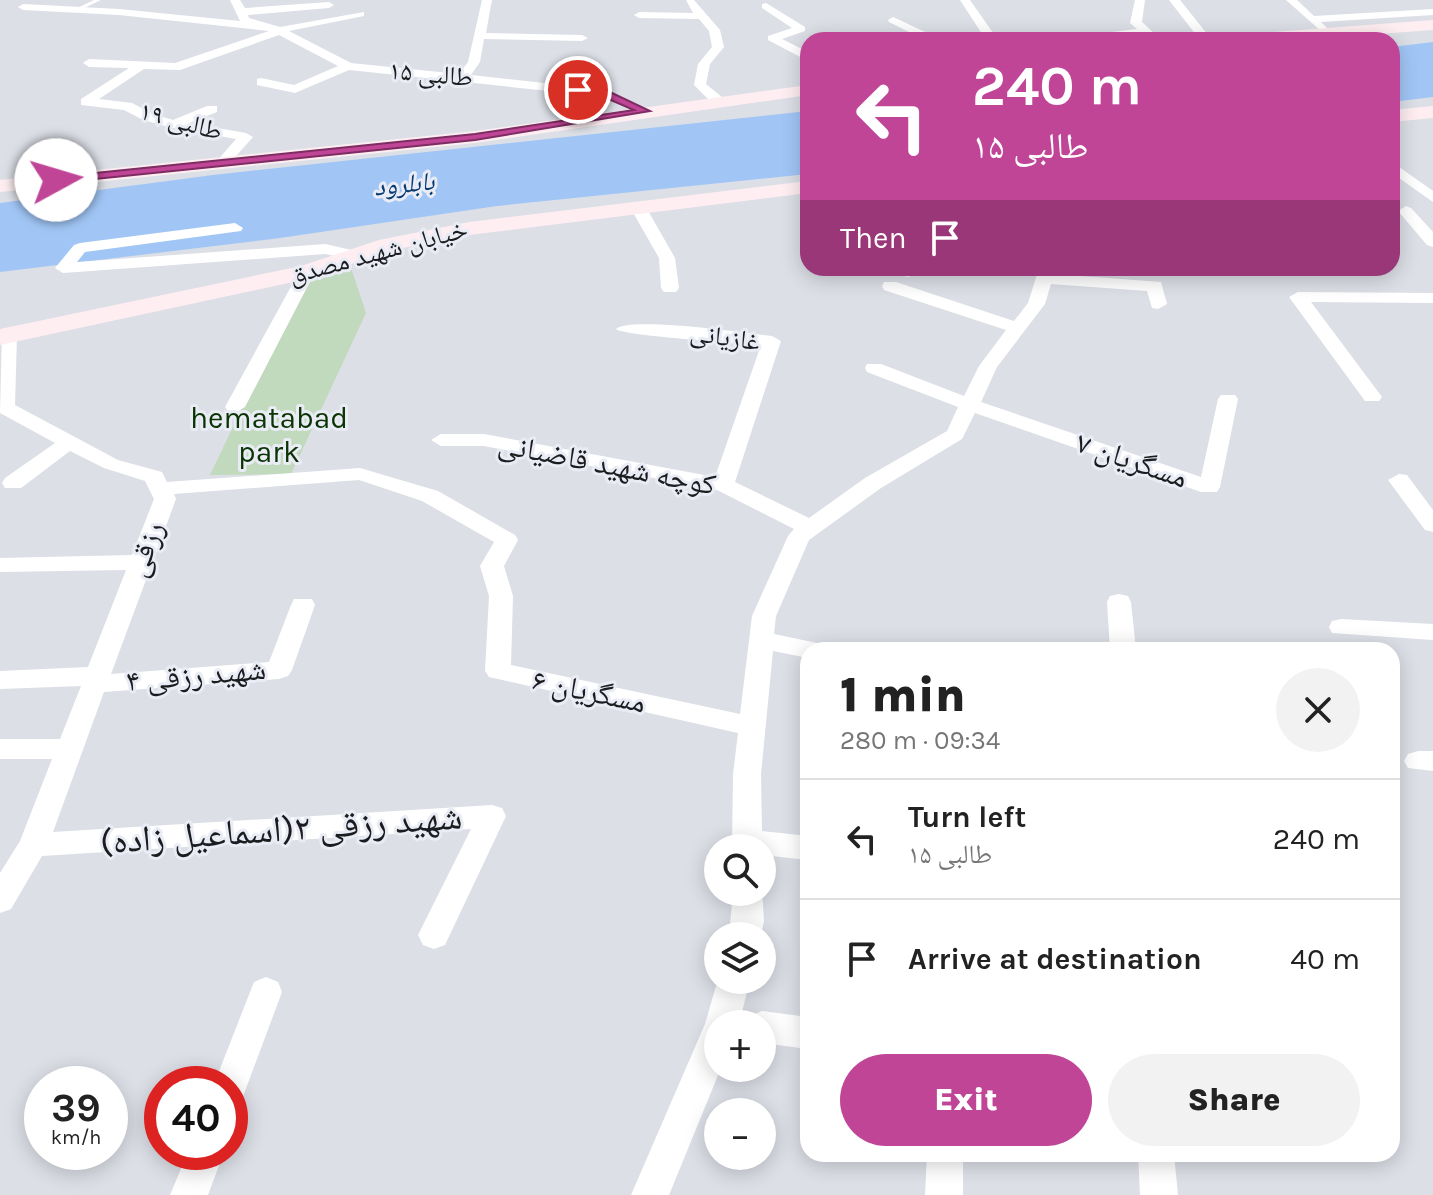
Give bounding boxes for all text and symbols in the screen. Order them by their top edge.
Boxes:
text: 240 m [972,53,1142,118]
street label: طالبی ۱۵ [388,55,474,93]
pin [544,56,612,124]
icon: left [840,64,944,168]
icon: arrive [556,68,600,112]
street label: طالبی ۱۹ [136,95,226,147]
text: طالبی ۱۵ [972,125,1089,167]
position arrow [14,138,98,222]
water label: بابلرود [372,165,437,203]
street label: خیابان شهید مصدق [285,213,471,291]
icon: arrive [923,216,967,260]
text: Then [840,220,907,256]
street label: غازیانی [688,317,762,357]
park label: hematabad park [190,400,348,470]
street label: مسگریان ۷ [1072,424,1192,496]
street label: کوچه شهید قاضیانی [495,425,719,503]
street label: رزقی [118,516,172,582]
street label: شهید رزقی ۴ [125,651,267,699]
street label: مسگریان ۶ [529,661,649,721]
text: 1 min [840,667,966,723]
button: close [1276,668,1360,752]
text: 280 m · 09:34 [840,725,1000,756]
street label: شهید رزقی ۲(اسماعیل زاده) [98,795,464,863]
text: Turn left [908,799,1026,835]
icon: left [840,817,884,861]
text: 240 m [1273,821,1360,857]
map controls [704,834,776,1170]
button: search [704,834,776,906]
text: طالبی ۱۵ [908,839,992,870]
button: layers [704,922,776,994]
icon: arrive [840,937,884,981]
text: Arrive at destination [908,941,1202,977]
text: 40 m [1290,941,1360,977]
button: + [704,1010,776,1082]
button: Exit [840,1054,1092,1146]
button: Share [1108,1054,1360,1146]
speed limit sign: 40 [144,1066,248,1170]
text: 39 [51,1084,101,1131]
button: − [704,1098,776,1170]
text: km/h [51,1126,101,1149]

